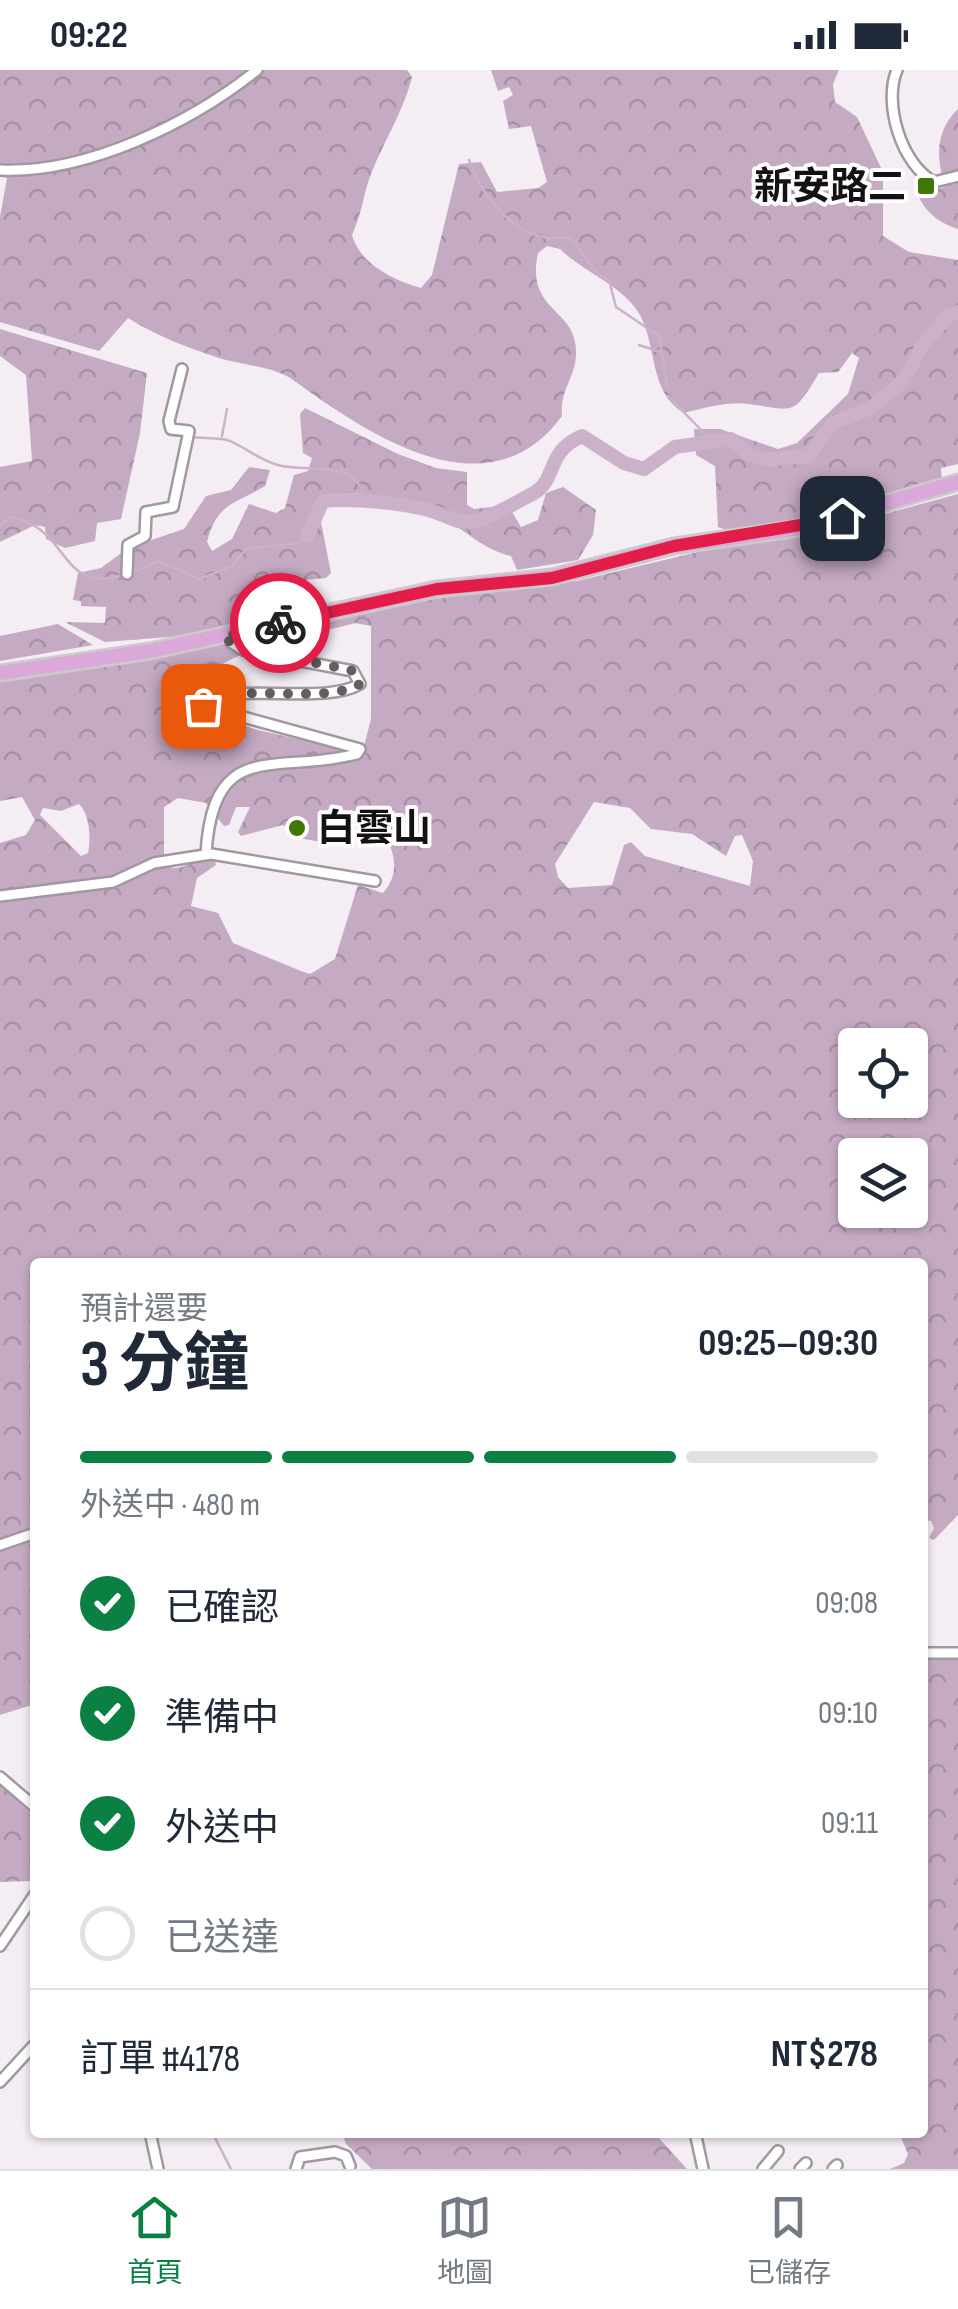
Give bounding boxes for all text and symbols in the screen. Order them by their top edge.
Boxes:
text: 09:22 [50,13,128,58]
place label: 新安路二 [754,165,906,210]
marker: 新安路二 [915,175,937,197]
pin [800,476,885,561]
icon: home [815,491,870,546]
courier [230,573,330,673]
icon: bike [253,596,308,651]
pin [161,664,246,749]
icon: bag [176,679,231,734]
place label: 白雲山 [317,807,431,852]
marker: 白雲山 [286,817,308,839]
map controls [838,1028,928,1228]
button: locate [838,1028,928,1118]
button: layers [838,1138,928,1228]
text: 預計還要 [80,1290,208,1329]
text: 09:25–09:30 [698,1321,878,1366]
text: 3 分鐘 [80,1327,249,1405]
text: 外送中 · 480 m [80,1486,260,1525]
icon: check [80,1576,135,1631]
text: 09:08 [815,1584,878,1623]
text: 已確認 [165,1586,279,1631]
icon: check [80,1686,135,1741]
text: 09:10 [818,1694,878,1733]
text: 準備中 [165,1696,279,1741]
icon: check [80,1796,135,1851]
text: 09:11 [821,1804,878,1843]
text: 外送中 [165,1806,279,1851]
text: 已送達 [165,1916,279,1961]
text: NT$278 [771,2032,878,2077]
text: 訂單 #4178 [80,2037,240,2082]
tab: 首頁 [127,2190,183,2290]
tab: 地圖 [437,2190,493,2290]
tab: 已儲存 [747,2190,831,2290]

